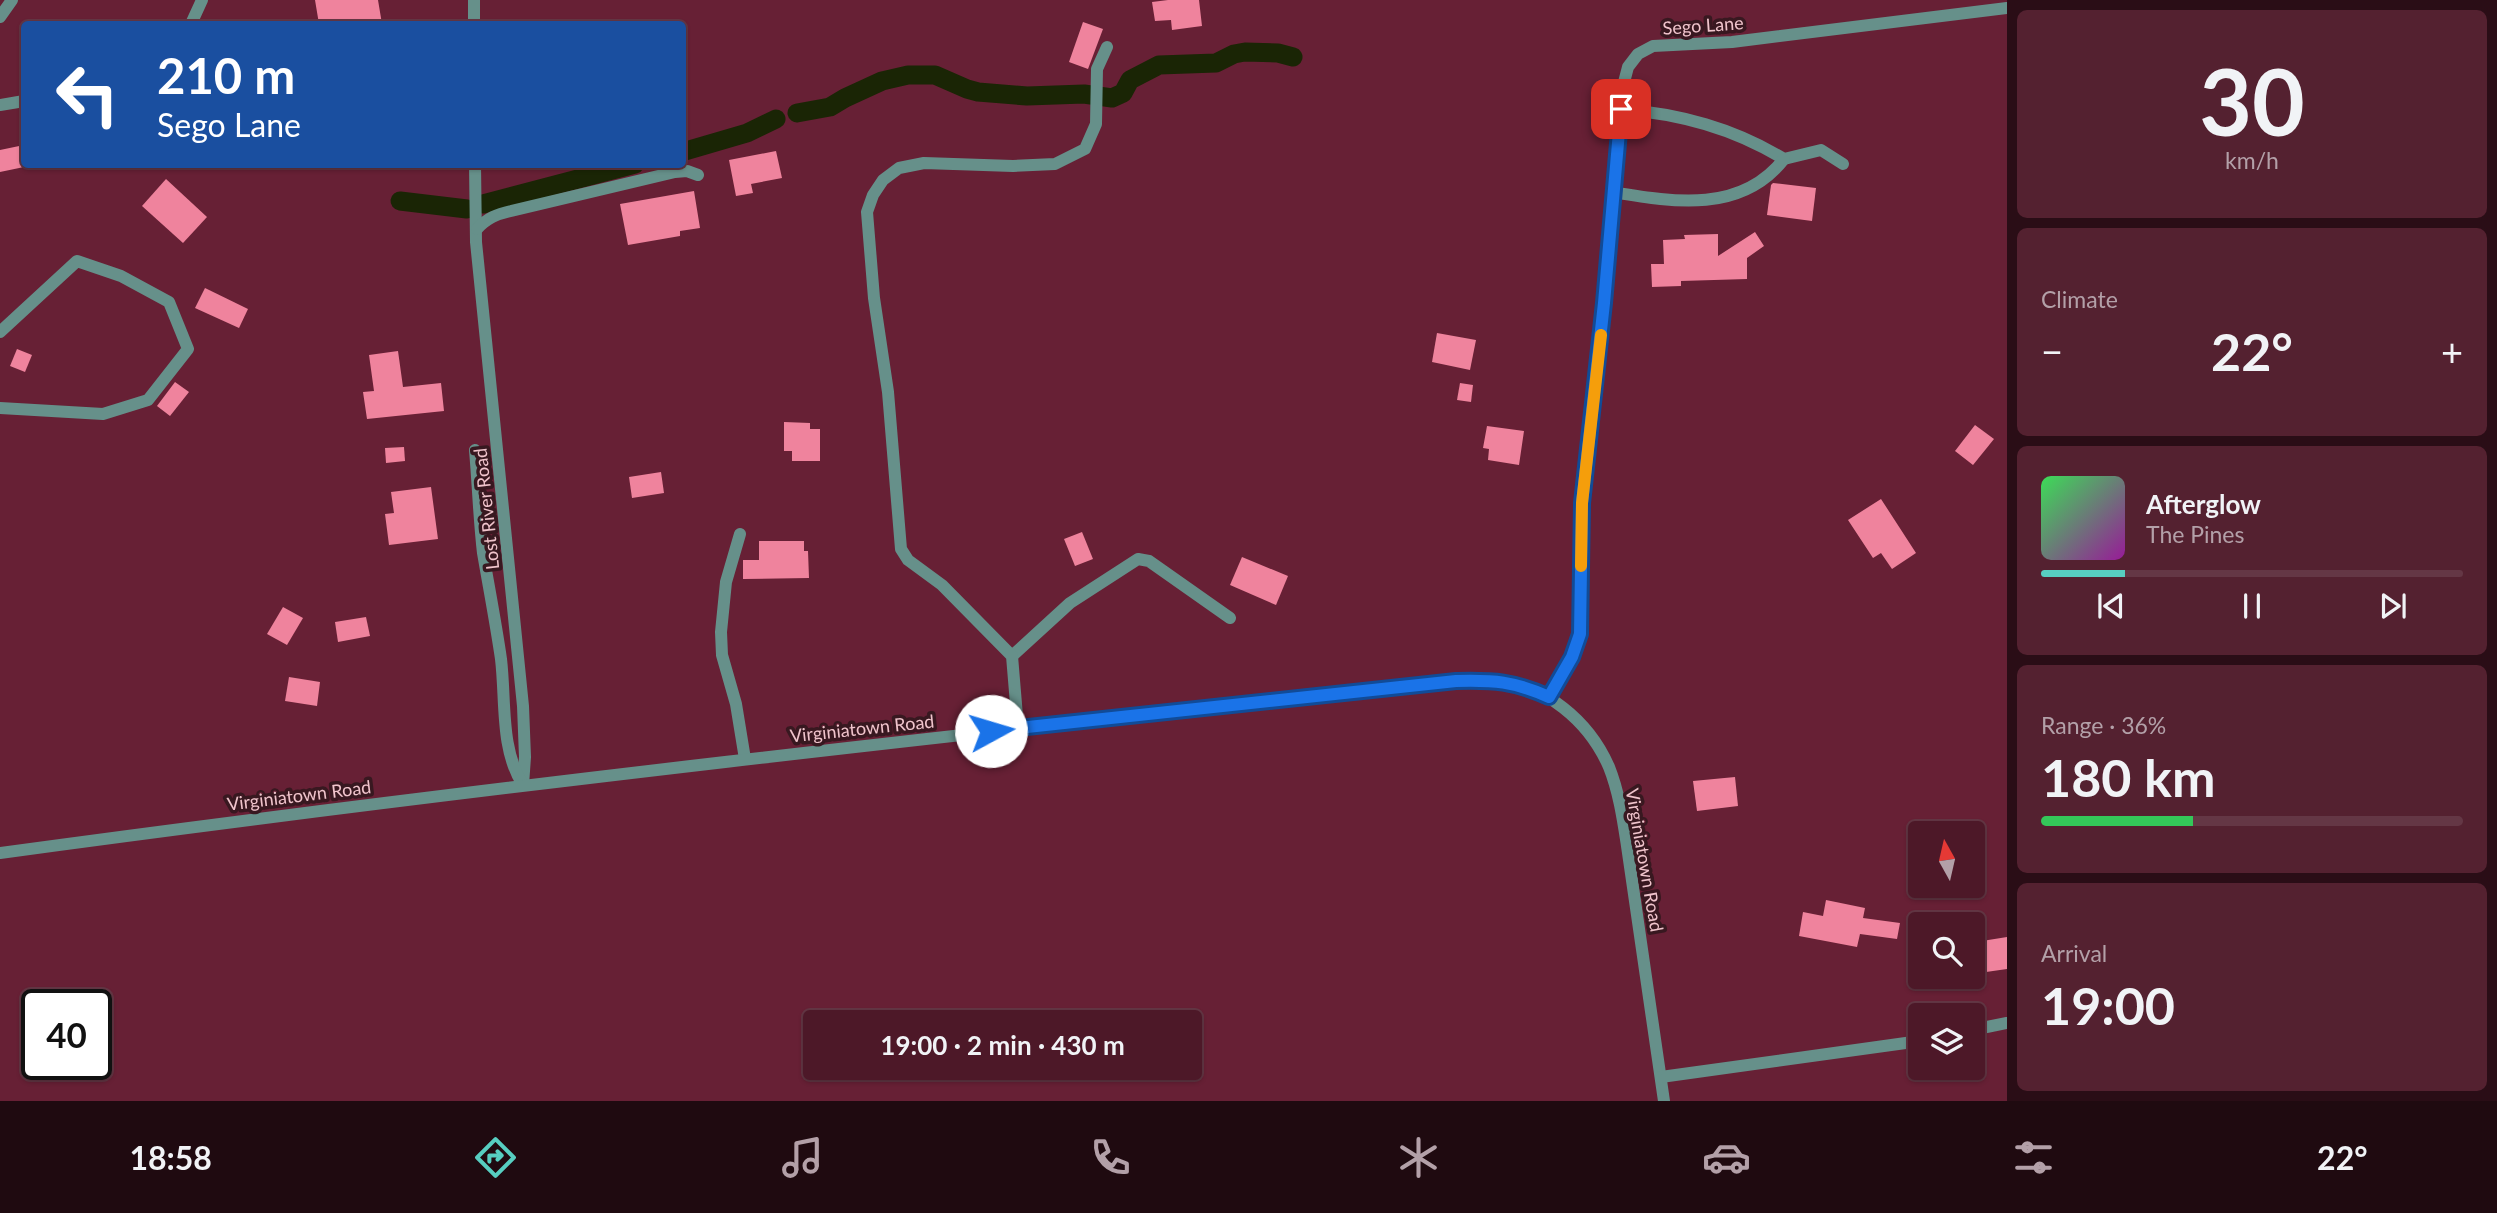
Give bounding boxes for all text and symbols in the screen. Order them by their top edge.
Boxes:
street label: Sego Lane [1662,11,1744,39]
text: 210 m [157,46,295,104]
text: 30 [2199,46,2305,155]
icon: left [42,49,133,140]
pin [1591,79,1651,139]
icon: arrive [1602,90,1640,128]
text: Sego Lane [157,105,301,144]
text: km/h [2225,146,2279,174]
text: Climate [2041,285,2118,313]
text: 22° [2211,320,2293,382]
text: − [2041,328,2063,374]
text: + [2441,328,2463,374]
street label: Lost River Road [469,447,503,571]
text: Afterglow [2146,488,2261,520]
text: The Pines [2146,520,2244,548]
icon: previous [2092,587,2130,625]
icon: pause [2233,587,2271,625]
icon: next [2374,587,2412,625]
position arrow [954,694,1028,768]
street label: Virginiatown Road [789,709,935,747]
text: Range · 36% [2041,711,2166,739]
text: 180 km [2041,746,2215,808]
street label: Virginiatown Road [226,775,372,815]
street label: Virginiatown Road [1622,787,1668,933]
north arrow [1908,821,1984,898]
map controls [1908,821,1985,1080]
button: search [1908,912,1985,989]
text: Arrival [2041,939,2107,967]
text: 19:00 [2041,974,2175,1036]
speed limit sign: 40 [21,989,112,1080]
button: layers [1908,1003,1985,1080]
text: 19:00 · 2 min · 430 m [880,1029,1125,1061]
icon: directions [471,1133,520,1182]
icon: music [778,1133,827,1182]
icon: phone [1086,1133,1135,1182]
icon: climate [1394,1133,1443,1182]
icon: car [1702,1133,1751,1182]
icon: filters [2009,1133,2058,1182]
text: 18:58 [129,1138,212,1177]
text: 22° [2317,1138,2368,1177]

